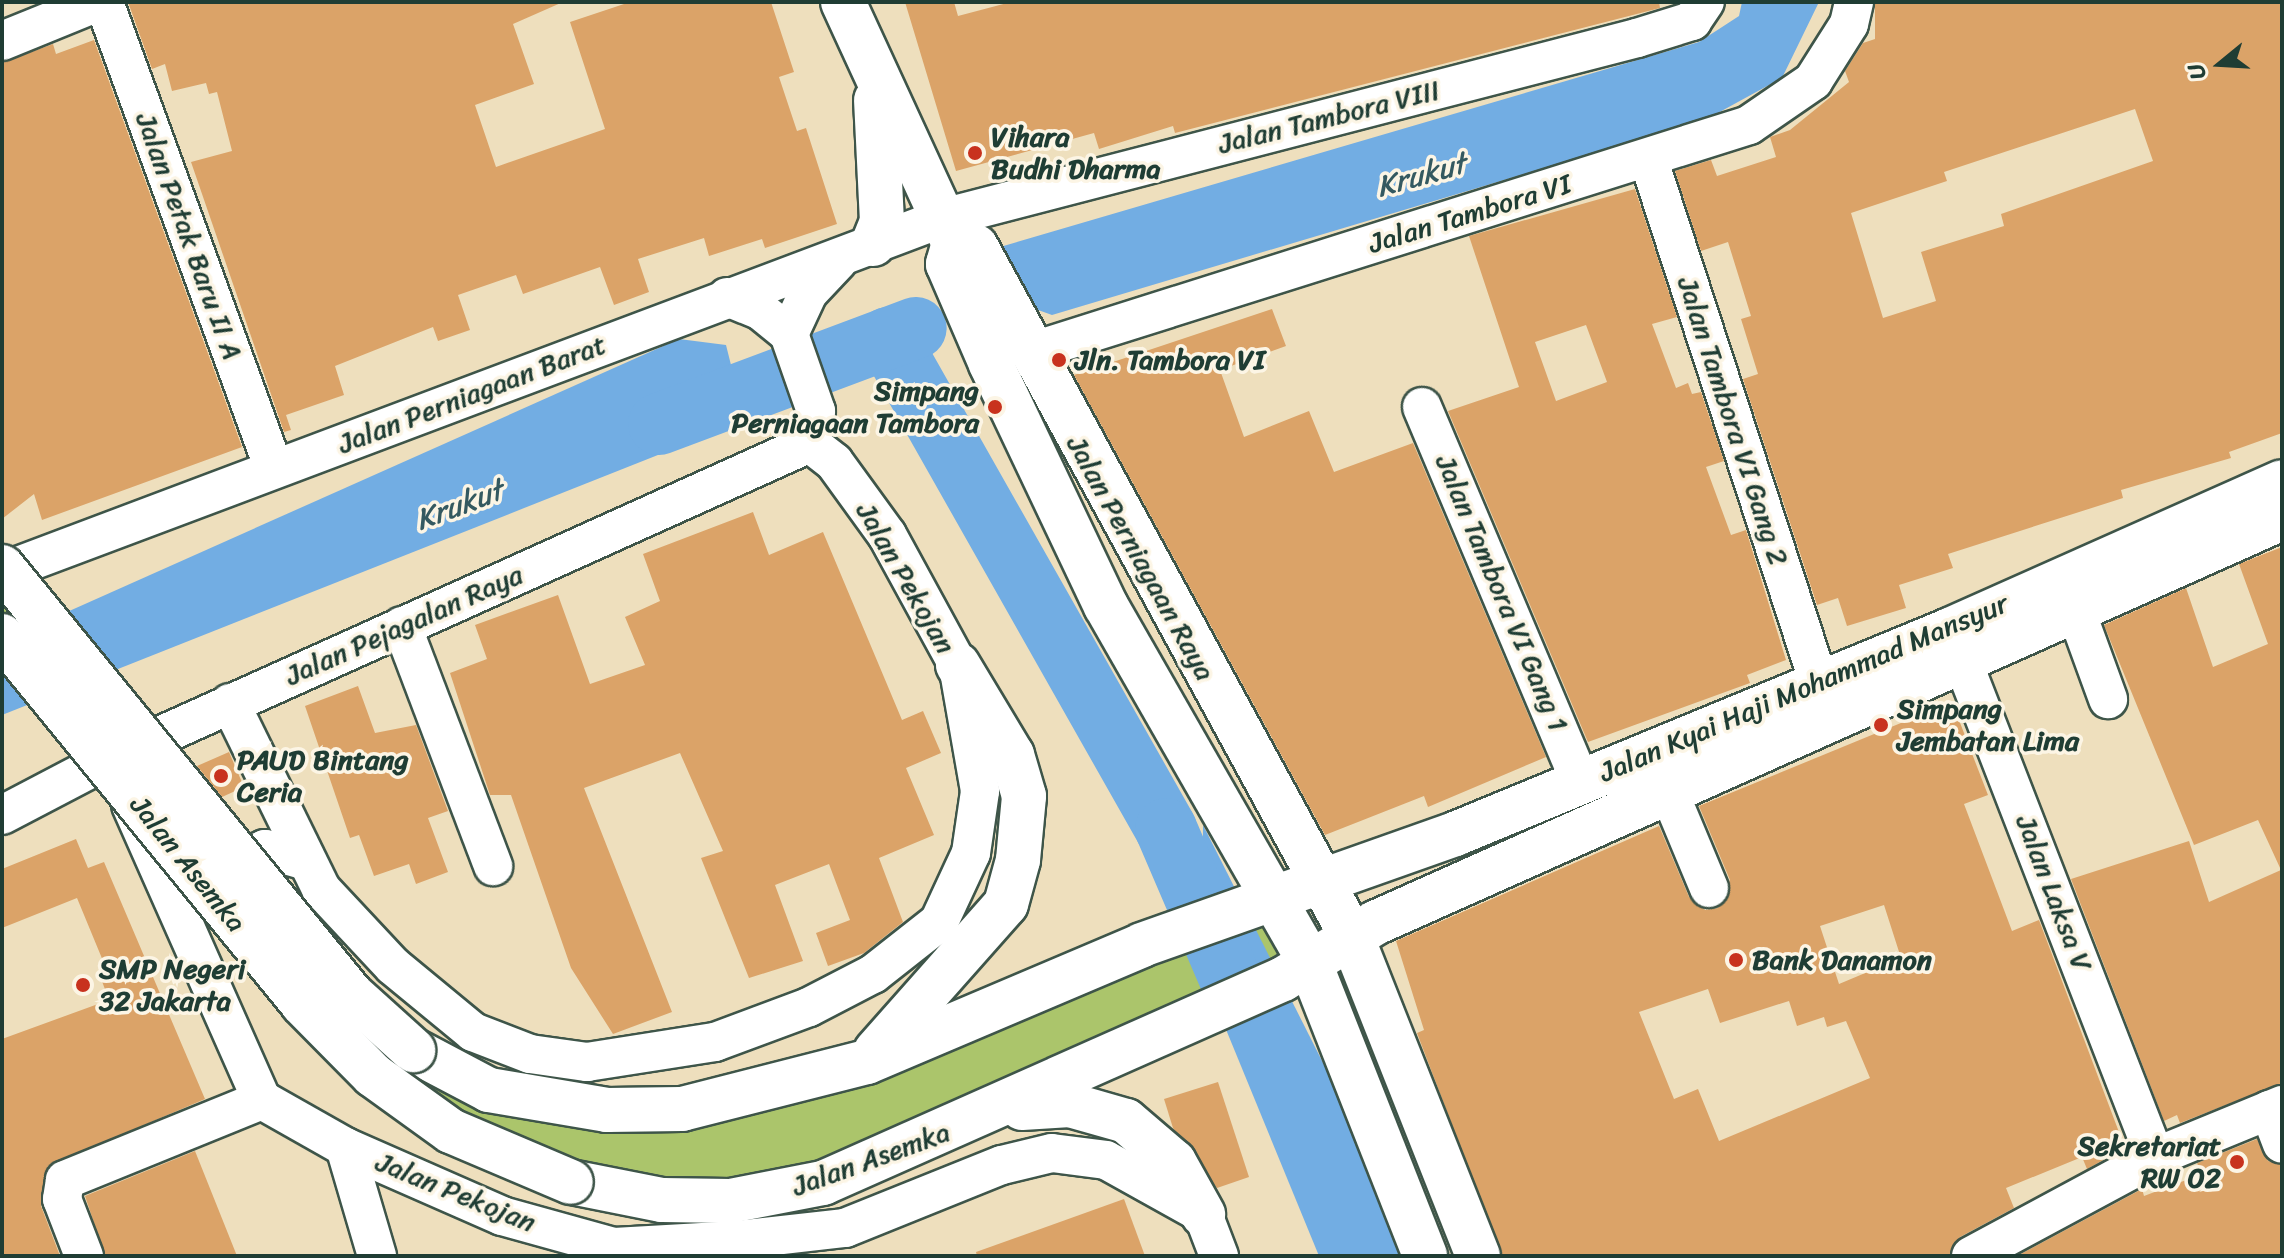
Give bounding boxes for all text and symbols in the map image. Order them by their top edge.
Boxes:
north arrow [2180,24,2260,104]
text: U [2176,59,2217,85]
street label: Jalan Tambora VIII [1215,73,1443,161]
street label: Jalan Petak Baru II A [128,107,250,365]
place label: Vihara Budhi Dharma [991,120,1161,186]
marker: Vihara Budhi Dharma [966,144,984,162]
water label: Krukut [1372,145,1470,205]
street label: Jalan Tambora VI [1365,167,1575,261]
street label: Jalan Tambora VI Gang 2 [1670,273,1796,569]
street label: Jalan Perniagaan Barat [333,327,611,461]
place label: Jln. Tambora VI [1075,343,1265,377]
marker: Jln. Tambora VI [1050,351,1068,369]
place label: Simpang Perniagaan Tambora [731,374,979,440]
marker: Simpang Perniagaan Tambora [986,398,1004,416]
street label: Jalan Perniagaan Raya [1059,429,1223,687]
street label: Jalan Tambora VI Gang 1 [1428,450,1576,736]
water label: Krukut [410,472,508,538]
street label: Jalan Pekojan [849,496,963,660]
street label: Jalan Pejagalan Raya [279,557,529,693]
street label: Jalan Kyai Haji Mohammad Mansyur [1595,586,2013,790]
place label: Simpang Jembatan Lima [1897,692,2079,758]
marker: Simpang Jembatan Lima [1872,716,1890,734]
place label: PAUD Bintang Ceria [237,743,408,809]
marker: PAUD Bintang Ceria [212,767,230,785]
street label: Jalan Asemka [122,788,254,940]
street label: Jalan Laksa V [2009,810,2099,976]
place label: Bank Danamon [1752,943,1931,977]
marker: Bank Danamon [1727,951,1745,969]
place label: SMP Negeri 32 Jakarta [99,952,245,1018]
marker: SMP Negeri 32 Jakarta [74,976,92,994]
street label: Jalan Asemka [786,1115,956,1203]
place label: Sekretariat RW 02 [2077,1129,2221,1195]
street label: Jalan Pekojan [371,1145,541,1239]
marker: Sekretariat RW 02 [2228,1153,2246,1171]

